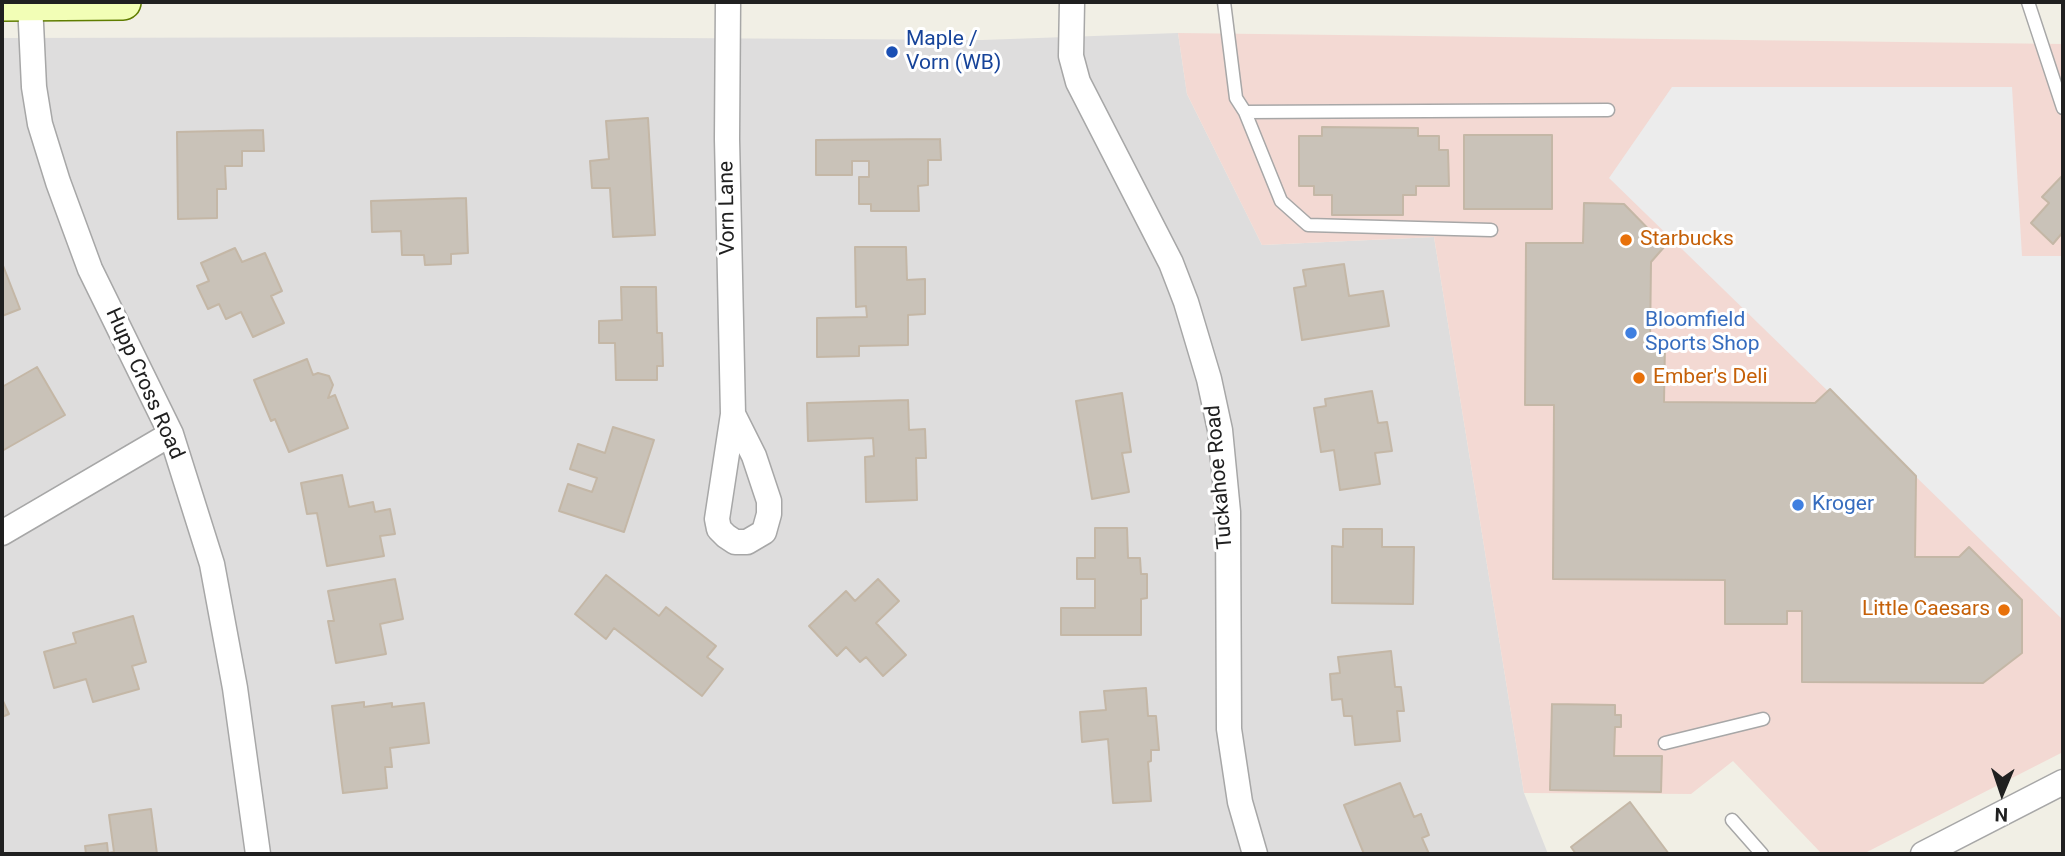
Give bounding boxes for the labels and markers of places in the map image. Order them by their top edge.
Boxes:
place label: Maple / Vorn (WB) [906,27,1001,77]
marker: Maple / Vorn (WB) [884,44,900,60]
place label: Starbucks [1640,227,1734,253]
marker: Starbucks [1618,232,1634,248]
place label: Bloomfield Sports Shop [1645,308,1760,358]
marker: Bloomfield Sports Shop [1623,325,1639,341]
place label: Ember's Deli [1653,365,1768,391]
marker: Ember's Deli [1631,370,1647,386]
place label: Kroger [1812,492,1874,518]
marker: Kroger [1790,497,1806,513]
place label: Little Caesars [1862,597,1990,623]
marker: Little Caesars [1996,602,2012,618]

